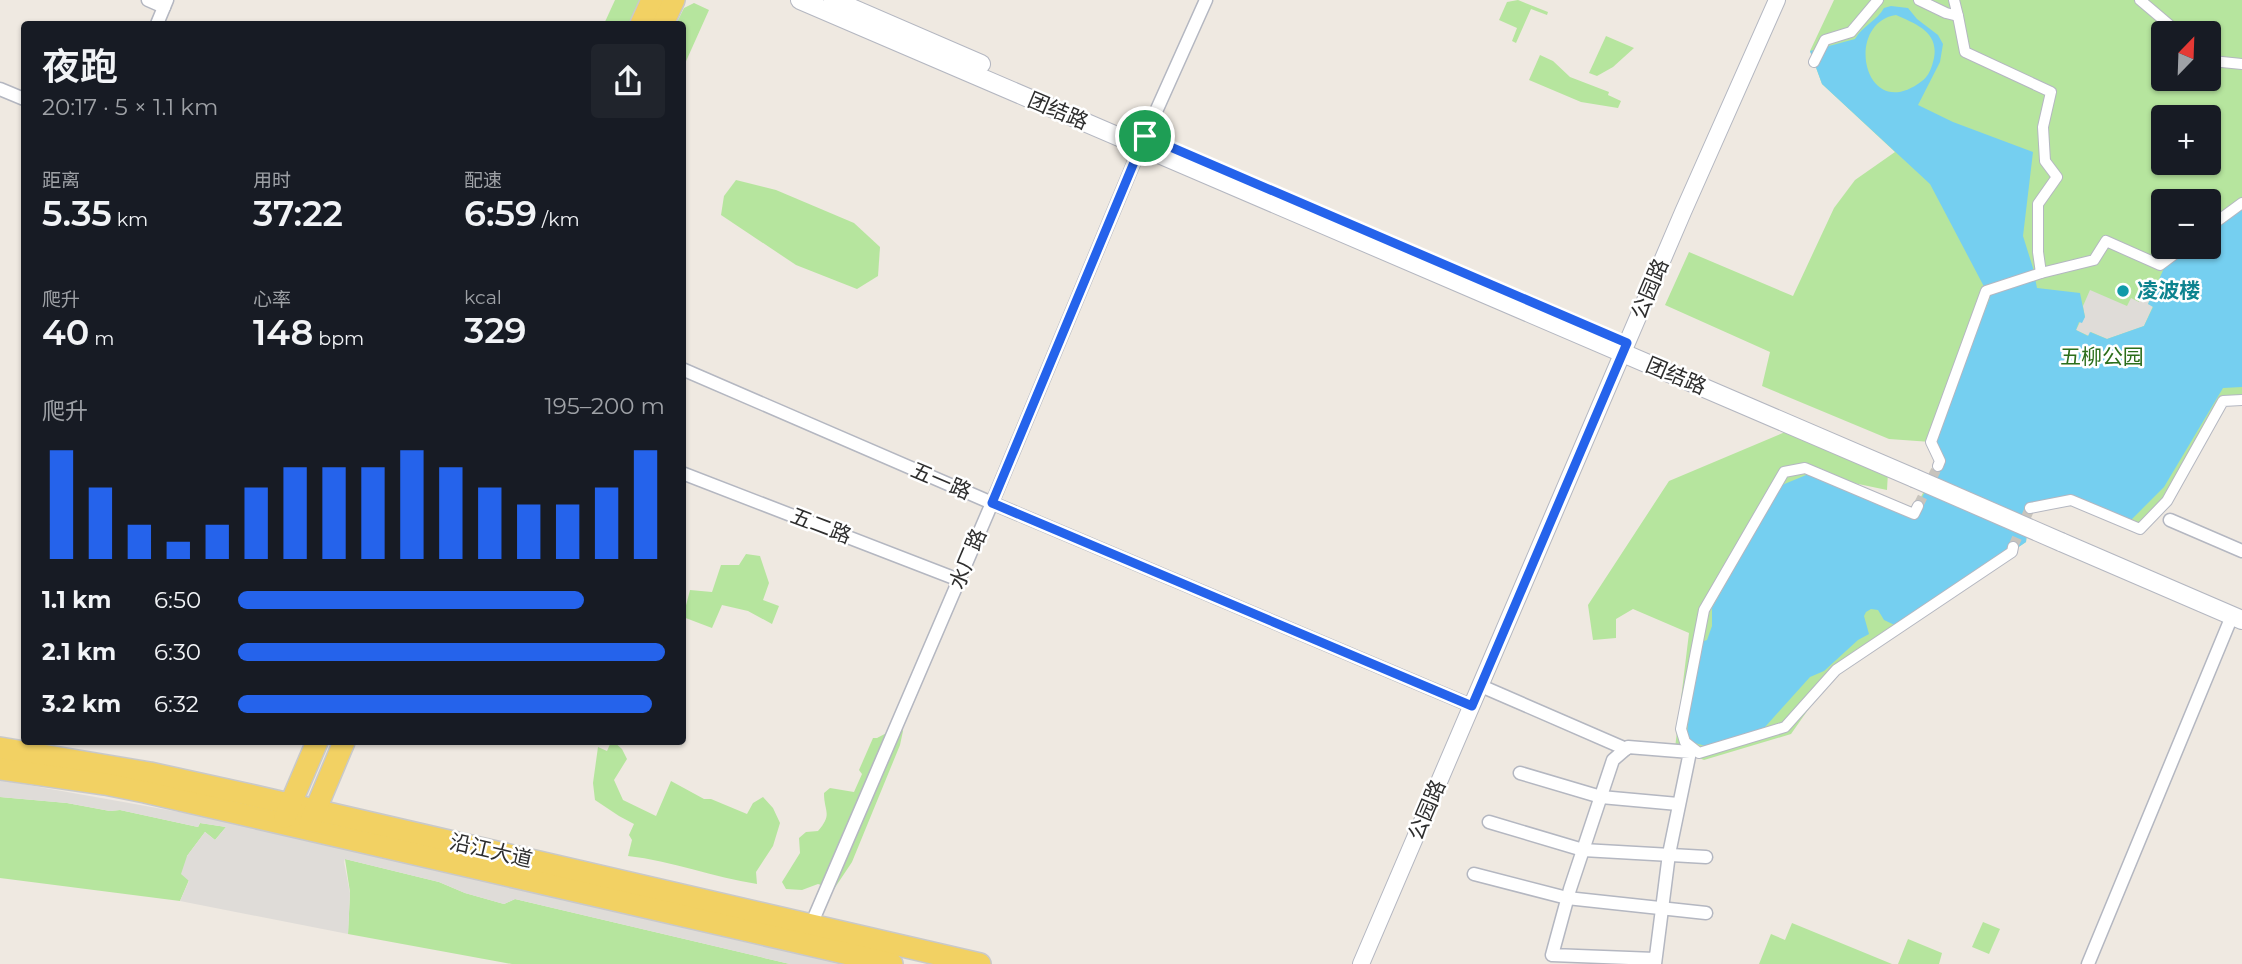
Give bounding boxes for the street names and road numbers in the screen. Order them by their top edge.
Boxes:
street label: 团结路 [1024,87,1092,134]
street label: 公园路 [1626,255,1673,323]
street label: 团结路 [1642,352,1710,399]
street label: 五一路 [907,457,975,504]
street label: 五二路 [787,503,855,548]
street label: 水厂路 [944,525,991,593]
street label: 公园路 [1403,776,1450,844]
street label: 沿江大道 [447,829,535,872]

